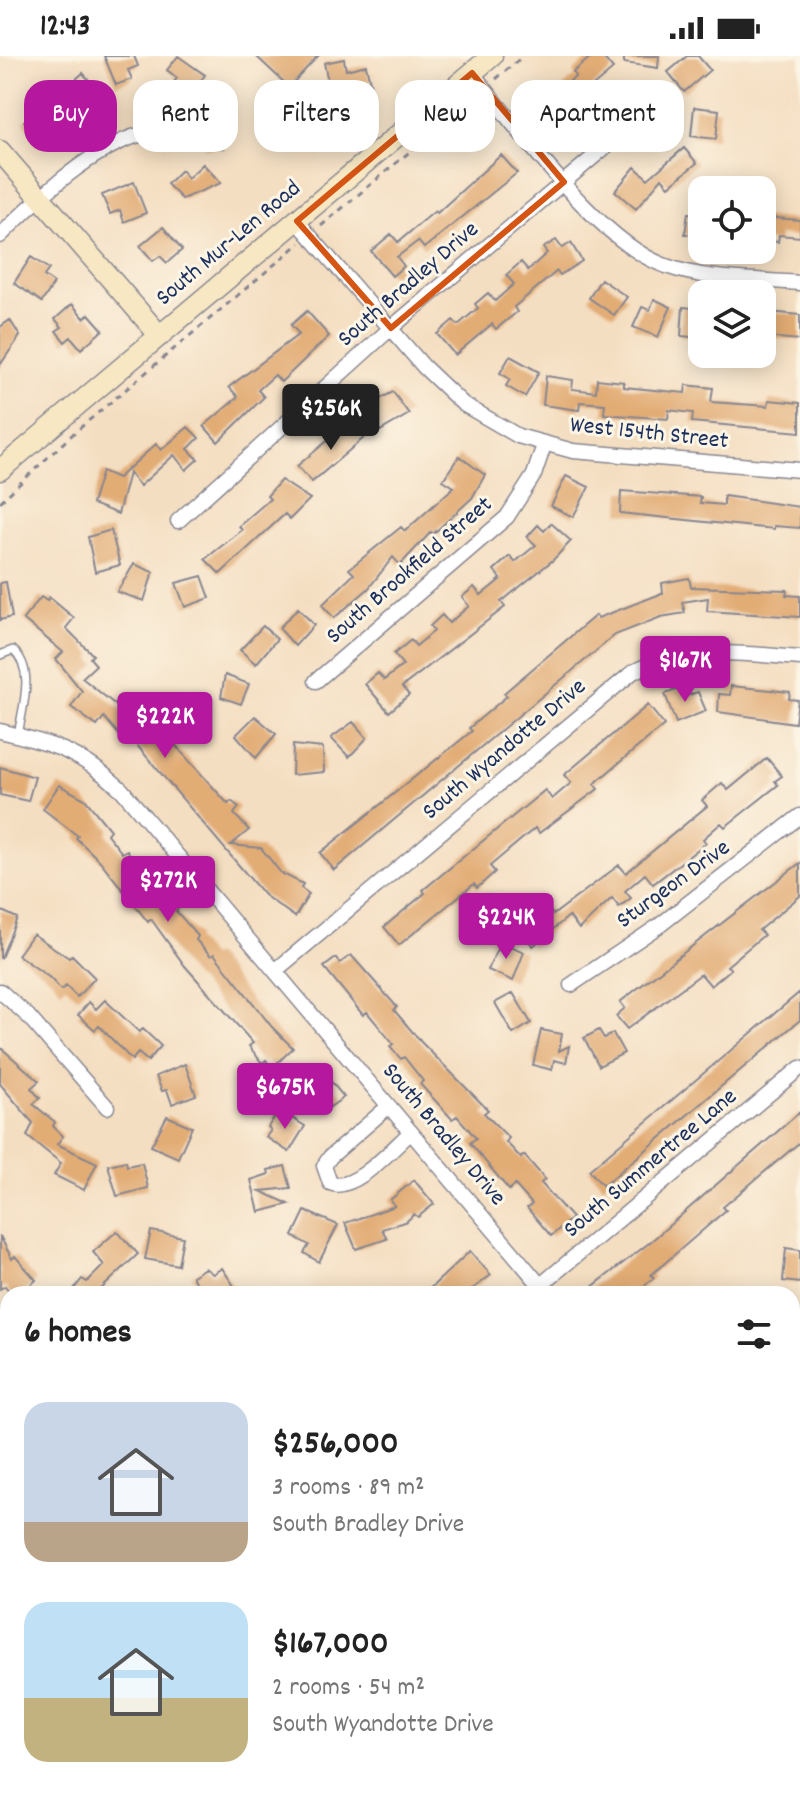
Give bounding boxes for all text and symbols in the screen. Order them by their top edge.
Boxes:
text: 12:43 [40,7,90,50]
chip: Buy [24,80,117,152]
chip: Rent [133,80,238,152]
chip: Filters [254,80,379,152]
chip: New [395,80,495,152]
chip: Apartment [511,80,684,152]
street label: South Mur-Len Road [149,173,309,315]
map controls [688,176,776,368]
button: locate [688,176,776,264]
street label: South Bradley Drive [331,214,487,356]
button: layers [688,280,776,368]
pin: $256K [275,384,387,452]
text: $256K [300,391,362,428]
street label: West 154th Street [568,409,730,459]
street label: South Brookfield Street [319,489,501,653]
pin: $167K [629,636,741,704]
text: $167K [658,643,712,680]
street label: South Wyandotte Drive [416,671,594,829]
pin: $222K [109,692,221,760]
text: $222K [135,699,195,736]
street label: Sturgeon Drive [610,832,738,938]
pin: $272K [112,856,224,924]
text: $272K [139,863,197,900]
pin: $224K [450,893,562,961]
text: $224K [477,900,535,937]
street label: South Bradley Drive [373,1056,513,1214]
pin: $675K [229,1063,341,1131]
text: $675K [255,1070,315,1107]
street label: South Summertree Lane [557,1081,745,1247]
text: 6 homes [24,1310,132,1359]
icon: filters [732,1312,776,1356]
text: $256,000 [272,1421,399,1470]
icon: home [88,1434,184,1530]
text: 3 rooms · 89 m² [272,1470,425,1507]
text: South Bradley Drive [272,1507,464,1544]
text: $167,000 [272,1621,388,1670]
icon: home [88,1634,184,1730]
text: 2 rooms · 54 m² [272,1670,425,1707]
text: South Wyandotte Drive [272,1707,494,1744]

